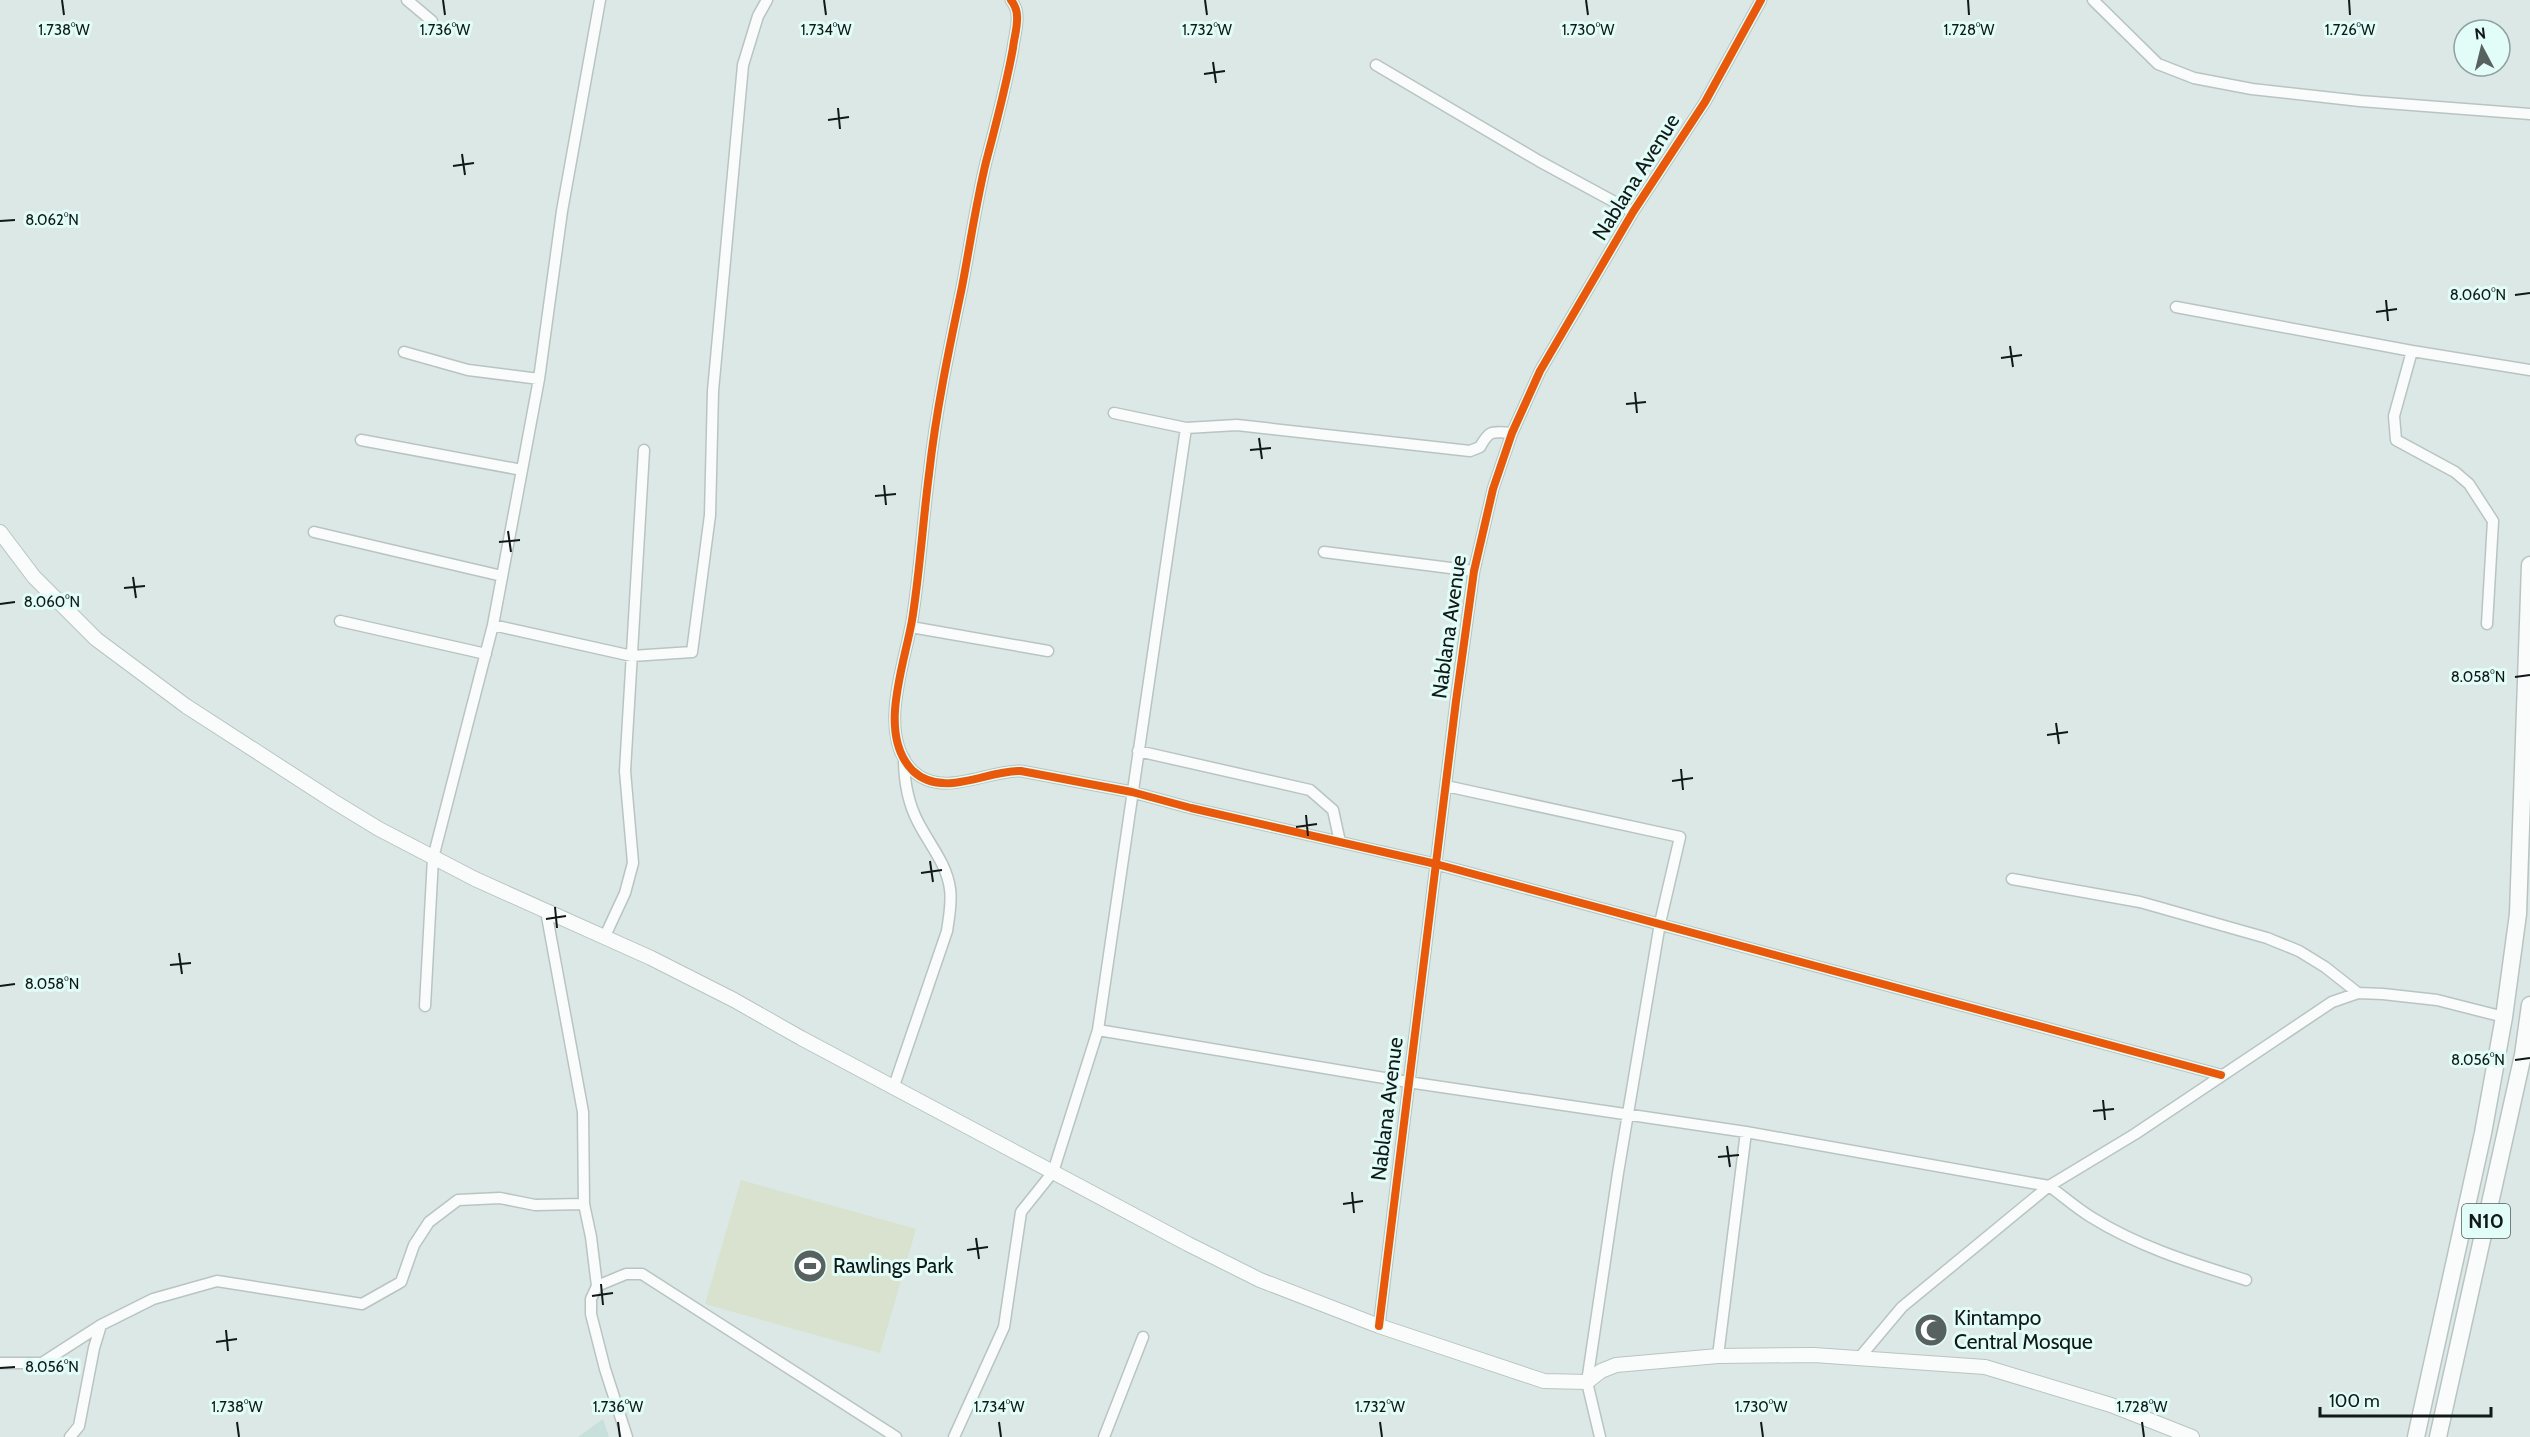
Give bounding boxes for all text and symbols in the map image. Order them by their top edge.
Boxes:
north arrow [2452,18,2512,78]
text: 1.738°W [38,21,90,39]
text: 1.736°W [420,21,471,39]
text: 1.734°W [801,21,852,39]
text: 1.732°W [1182,21,1233,39]
text: 1.730°W [1562,21,1615,39]
text: 1.728°W [1943,21,1995,39]
text: 1.726°W [2325,21,2376,39]
text: N [2473,23,2487,44]
street label: Nablana Avenue [1587,109,1685,245]
text: 8.062°N [25,211,79,229]
text: 8.060°N [2450,286,2506,304]
street label: Nablana Avenue [1426,553,1471,700]
text: 8.060°N [24,593,80,611]
text: 8.058°N [2451,668,2505,686]
text: 8.058°N [25,975,79,993]
street label: Nablana Avenue [1365,1035,1408,1182]
text: 8.056°N [2451,1051,2505,1069]
road number: N10 [2462,1204,2510,1238]
sports icon: Rawlings Park [792,1248,828,1284]
place label: Rawlings Park [833,1253,954,1278]
place label: Kintampo Central Mosque [1954,1305,2093,1354]
mosque icon: Kintampo Central Mosque [1913,1312,1949,1348]
text: 8.056°N [25,1358,79,1376]
scale bar [2320,1380,2491,1418]
text: 100 m [2329,1390,2380,1412]
text: 1.738°W [211,1398,263,1416]
text: 1.736°W [593,1398,644,1416]
text: 1.734°W [974,1398,1025,1416]
text: 1.732°W [1355,1398,1406,1416]
text: 1.730°W [1735,1398,1788,1416]
text: 1.728°W [2116,1398,2168,1416]

